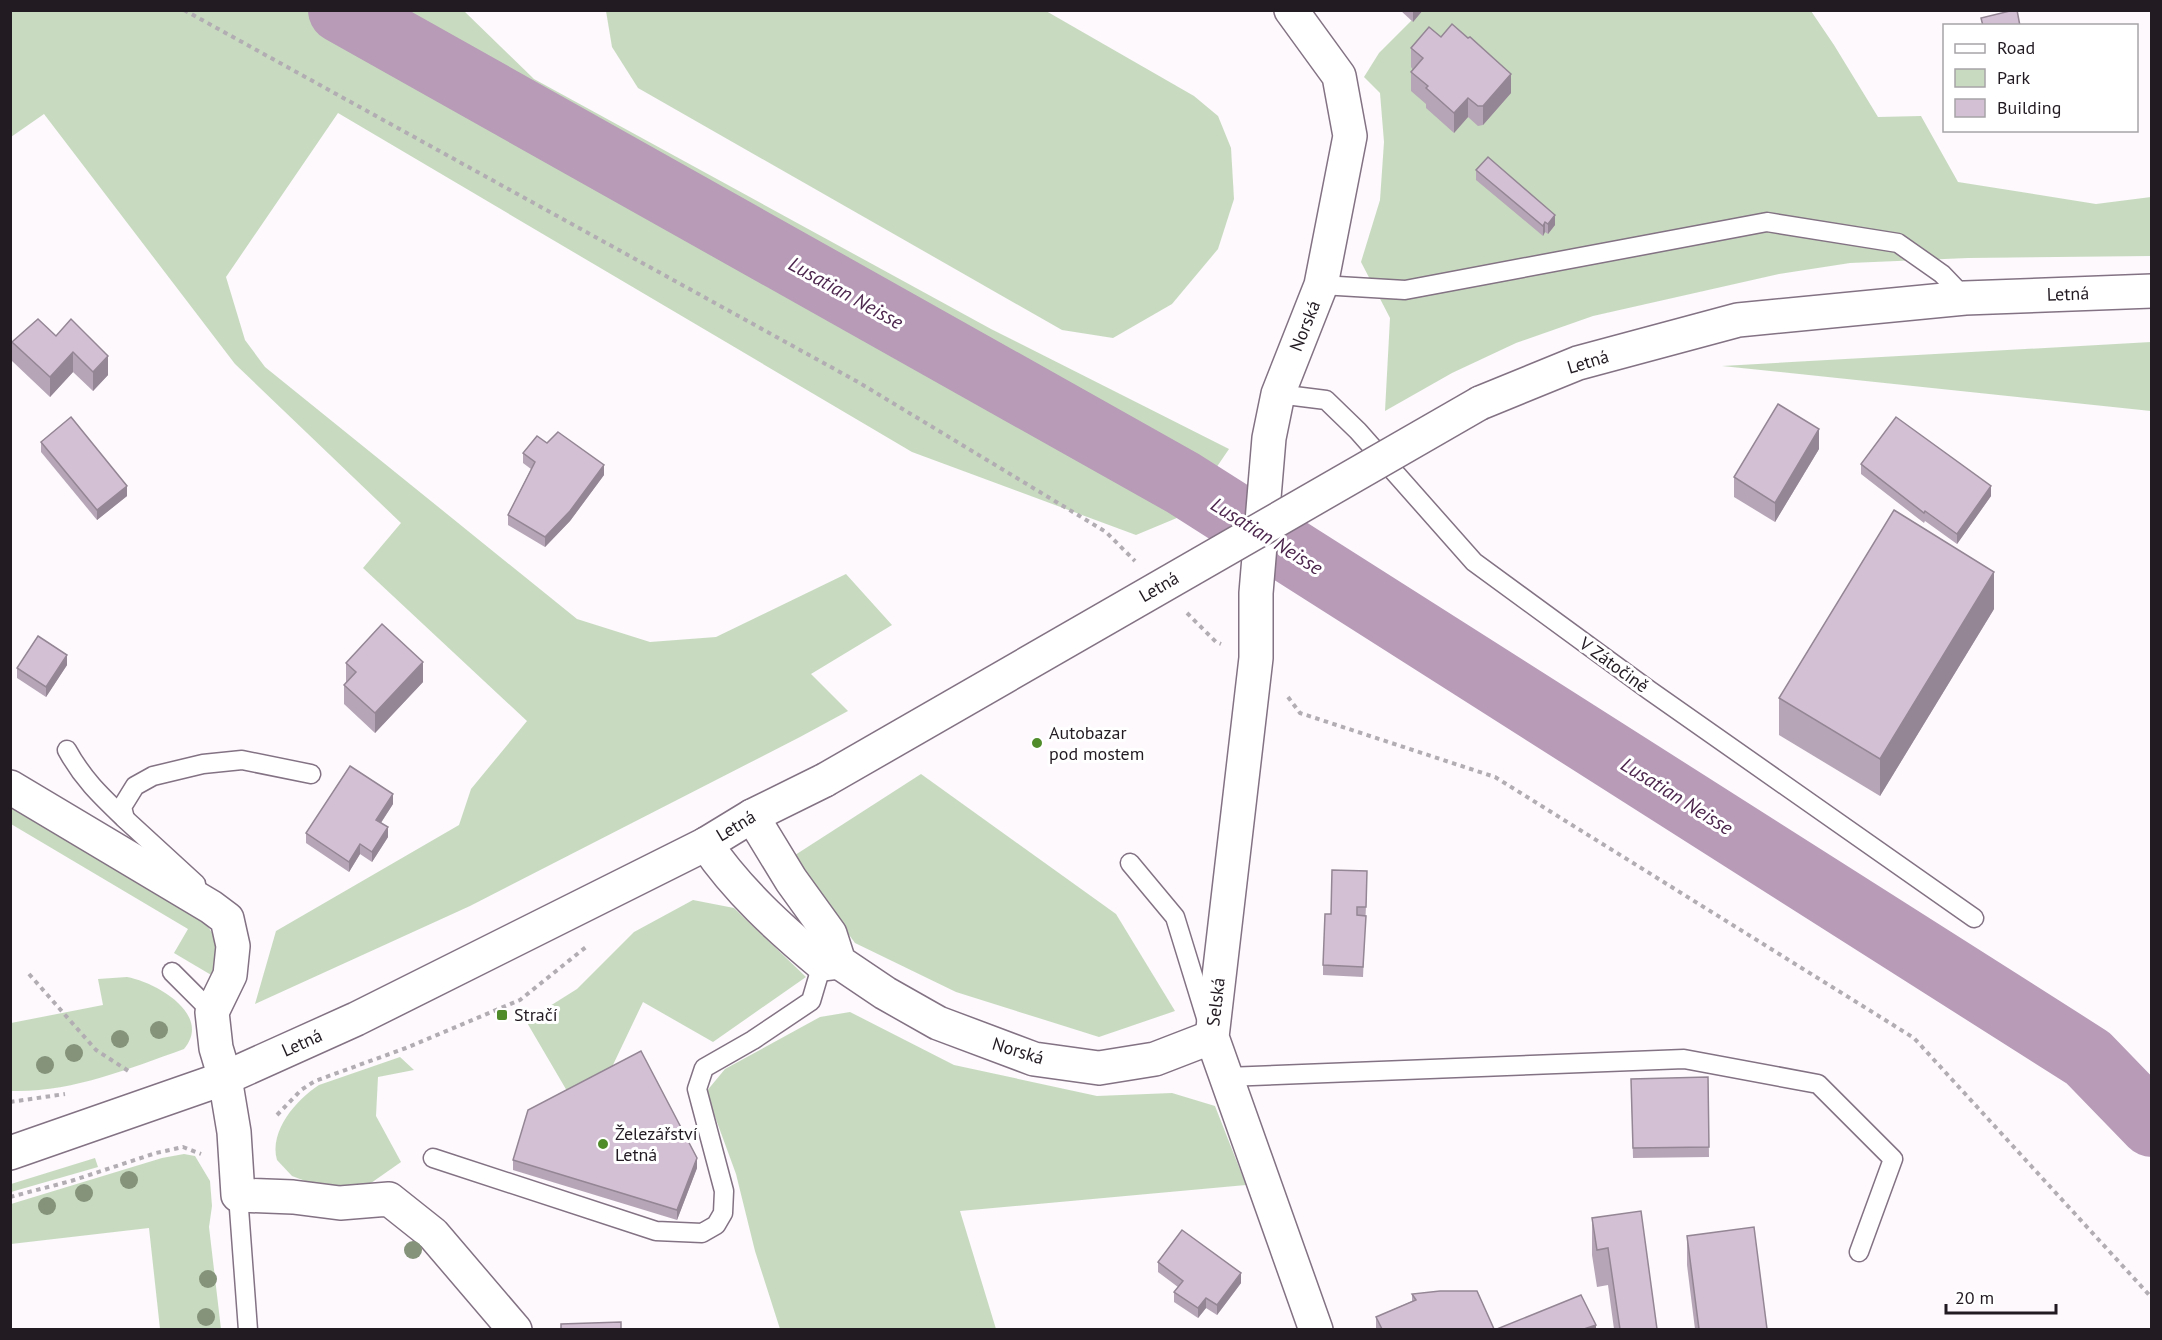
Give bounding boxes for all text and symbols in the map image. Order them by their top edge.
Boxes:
legend [1943,24,2138,132]
text: Road [1997,36,2035,59]
text: Park [1997,66,2030,89]
text: Building [1997,96,2061,119]
water label: Lusatian Neisse [784,251,909,336]
street label: Letná [2046,281,2090,306]
street label: Norská [1284,297,1325,355]
street label: Letná [1564,344,1611,379]
water label: Lusatian Neisse [1206,491,1328,581]
street label: Letná [1135,566,1183,607]
street label: V Zátočině [1574,631,1654,698]
place label: Autobazar pod mostem [1049,721,1144,765]
marker: Autobazar pod mostem [1030,736,1044,750]
water label: Lusatian Neisse [1616,751,1738,841]
street label: Letná [712,805,760,846]
street label: Selská [1201,976,1230,1028]
place label: Stračí [514,1003,558,1026]
marker: Stračí [495,1008,509,1022]
street label: Letná [278,1023,326,1062]
street label: Norská [989,1032,1047,1069]
place label: Železářství Letná [615,1122,698,1166]
marker: Železářství Letná [596,1137,610,1151]
scale bar [1946,1277,2056,1315]
text: 20 m [1955,1286,1994,1309]

